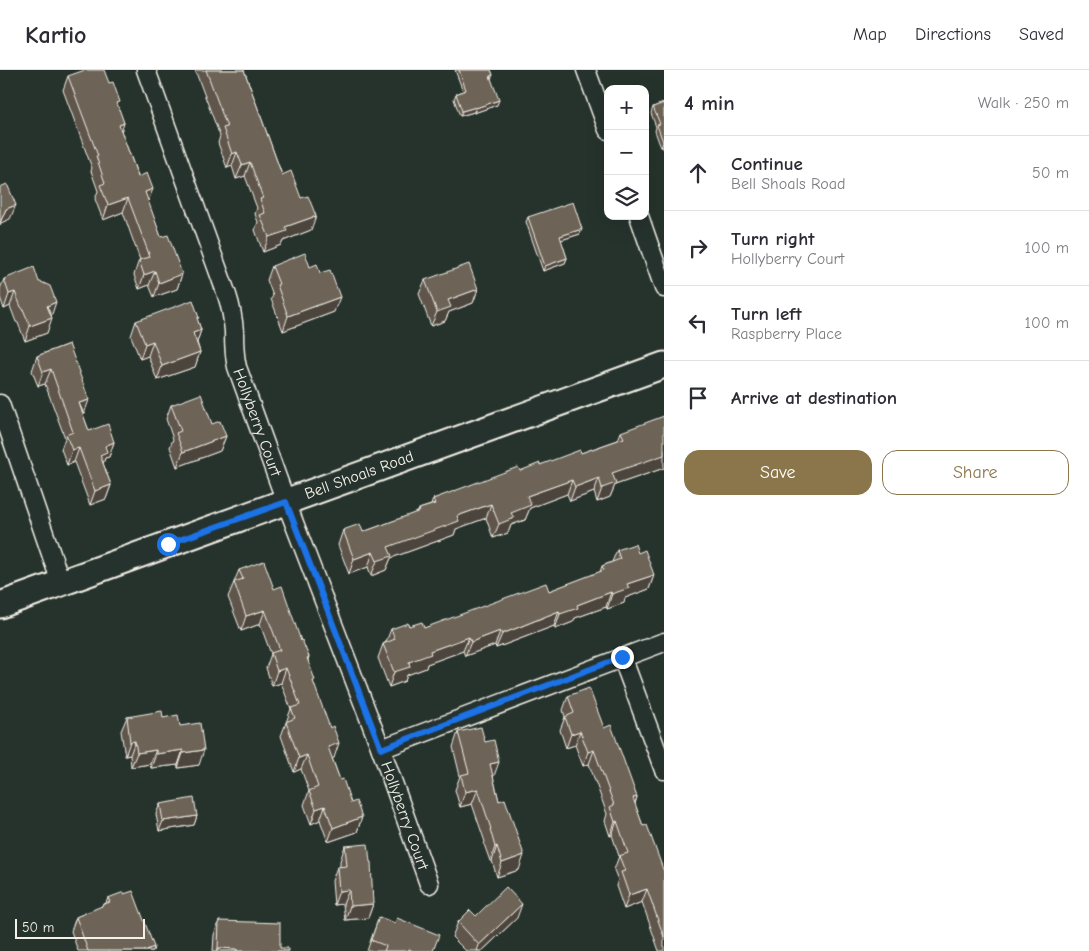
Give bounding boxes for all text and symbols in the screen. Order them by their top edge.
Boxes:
text: Kartio [25,21,87,49]
text: Map [853,24,887,45]
text: Directions [915,24,991,45]
text: Saved [1019,24,1064,45]
map controls [604,85,649,220]
button: + [604,85,649,130]
text: 4 min [684,91,735,115]
text: Walk · 250 m [978,94,1069,112]
button: − [604,130,649,175]
text: Continue [731,153,803,175]
icon: ahead [684,159,712,187]
text: 50 m [1032,164,1069,182]
button: layers [604,175,649,220]
text: Bell Shoals Road [731,175,845,193]
text: Turn right [731,228,815,250]
icon: right [684,234,712,262]
text: 100 m [1025,239,1069,257]
text: Hollyberry Court [731,250,844,268]
text: Turn left [731,303,802,325]
icon: left [684,309,712,337]
text: 100 m [1025,314,1069,332]
text: Raspberry Place [731,325,842,343]
street label: Hollyberry Court [229,366,285,479]
icon: arrive [684,384,712,412]
text: Arrive at destination [731,387,897,409]
street label: Bell Shoals Road [302,447,416,503]
button: Save [684,450,872,495]
button: Share [882,450,1069,495]
route start [157,533,180,556]
route end [611,646,634,669]
street label: Hollyberry Court [377,759,432,872]
scale bar [15,916,145,939]
text: 50 m [22,919,54,936]

